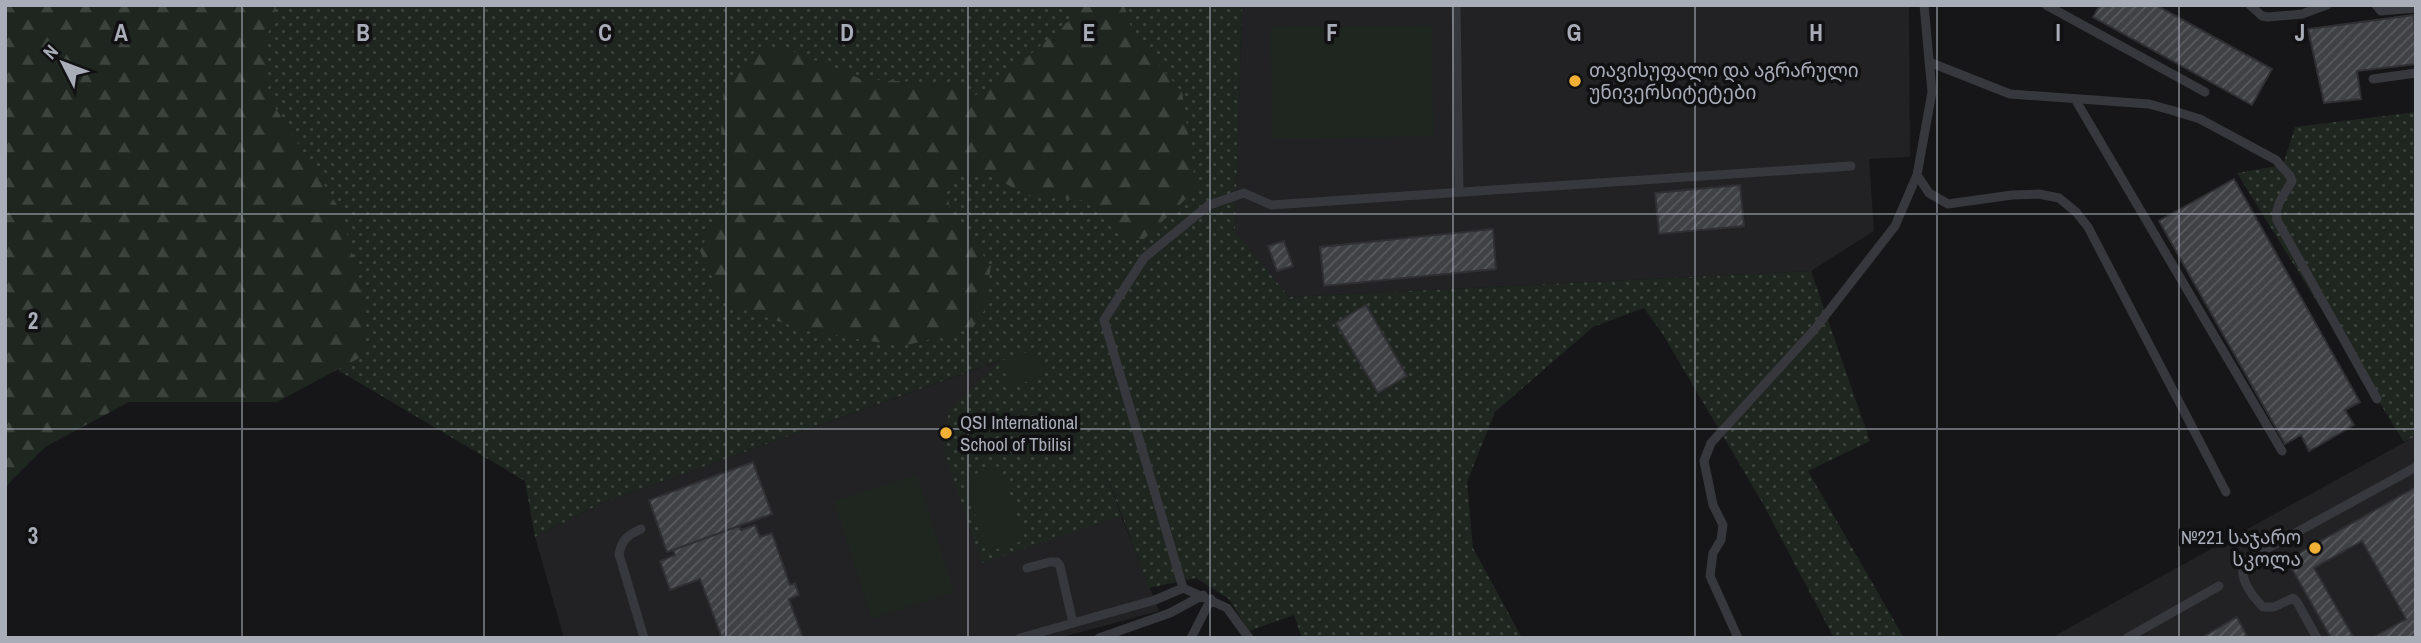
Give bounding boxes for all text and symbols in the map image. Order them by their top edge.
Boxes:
text: A [114,17,128,48]
text: B [356,17,370,48]
text: C [598,17,612,48]
text: D [840,17,854,48]
text: E [1083,17,1095,48]
text: F [1326,17,1338,48]
text: G [1567,17,1581,48]
text: H [1809,17,1823,48]
text: I [2055,17,2061,48]
text: J [2295,17,2305,48]
north arrow [28,28,98,98]
text: N [37,39,64,65]
place label: თავისუფალი და აგრარული უნივერსიტეტები [1589,57,1859,105]
marker: თავისუფალი და აგრარული უნივერსიტეტები [1567,73,1583,89]
text: 2 [28,305,38,336]
place label: QSI International School of Tbilisi [960,409,1078,457]
marker: QSI International School of Tbilisi [938,425,954,441]
text: 3 [28,520,38,551]
place label: №221 საჯარო სკოლა [2181,524,2301,572]
marker: №221 საჯარო სკოლა [2307,540,2323,556]

